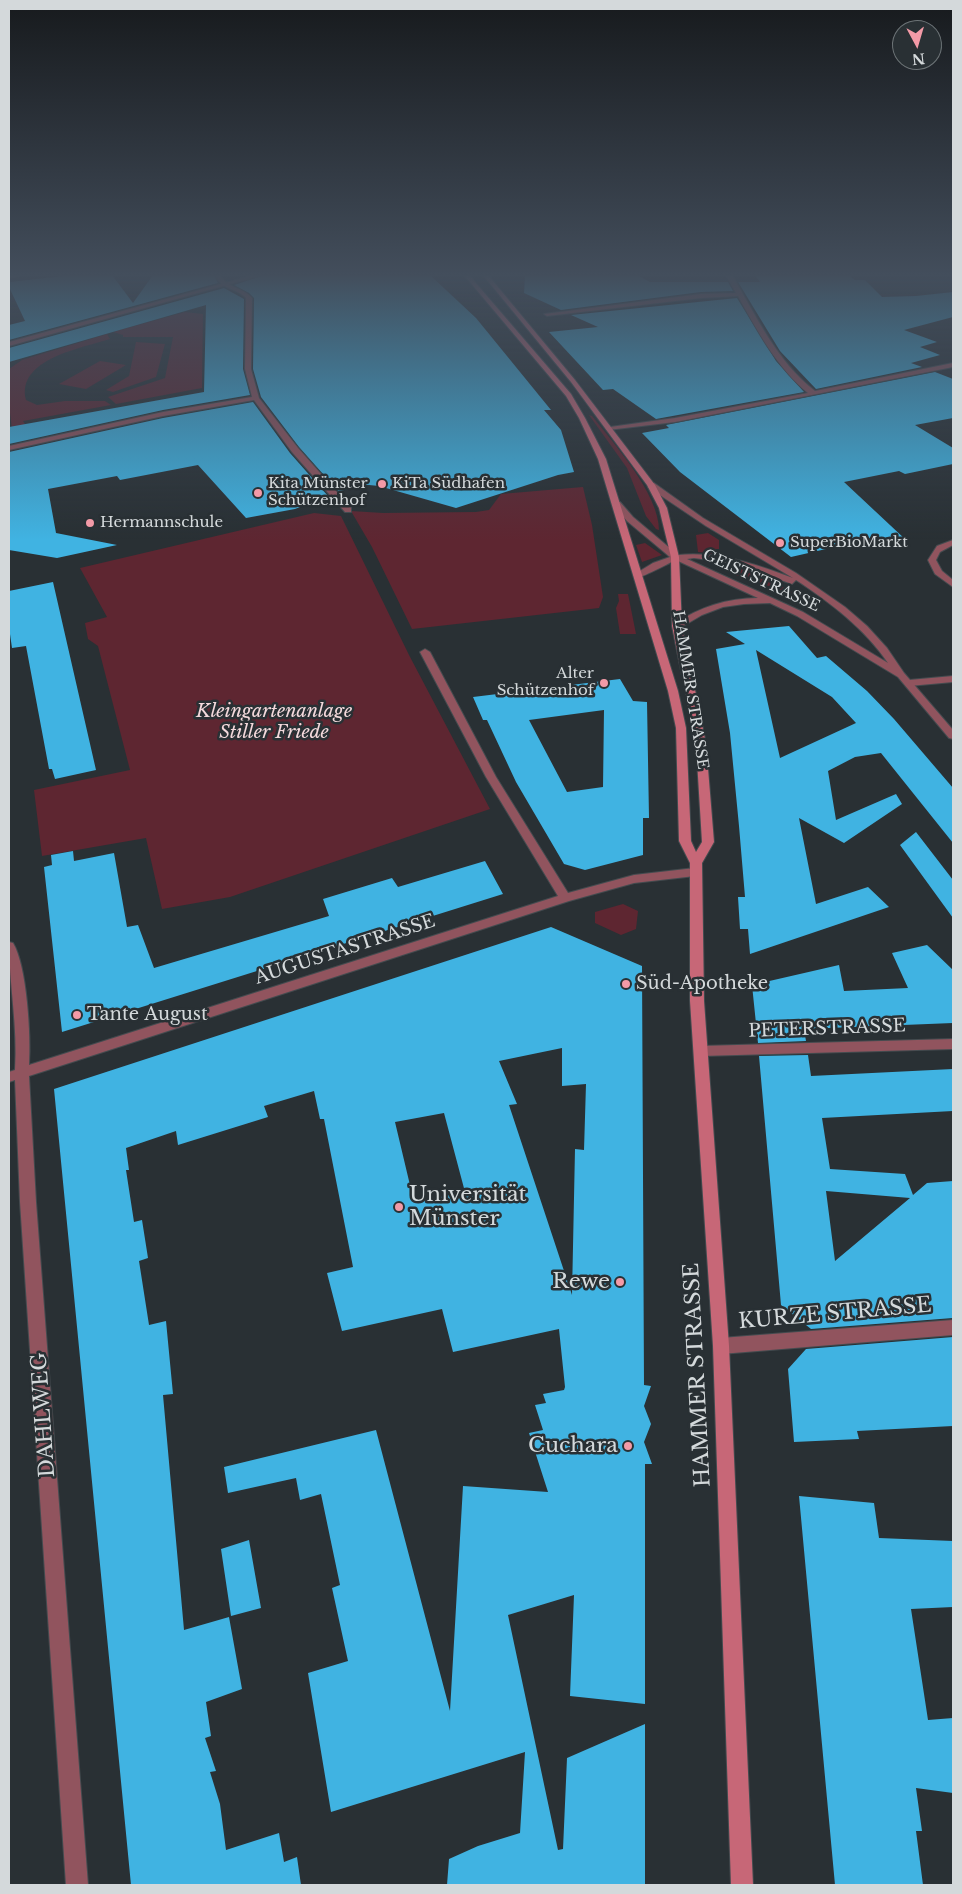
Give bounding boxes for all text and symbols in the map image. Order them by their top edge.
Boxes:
north arrow [892,20,942,70]
text: N [911,49,926,69]
place label: Kita Münster Schützenhof [268,475,368,510]
place label: KiTa Südhafen [392,475,505,493]
marker: KiTa Südhafen [376,478,388,490]
marker: Kita Münster Schützenhof [252,487,264,499]
place label: Hermannschule [100,514,223,532]
marker: Hermannschule [84,517,96,529]
place label: SuperBioMarkt [790,534,908,552]
marker: SuperBioMarkt [774,537,786,549]
street label: GEISTSTRASSE [700,546,822,616]
street label: HAMMER STRASSE [669,609,711,771]
place label: Alter Schützenhof [497,665,594,700]
marker: Alter Schützenhof [598,677,610,689]
park label: Kleingartenanlage Stiller Friede [196,701,352,744]
street label: AUGUSTASTRASSE [252,911,438,989]
place label: Süd-Apotheke [636,973,768,995]
marker: Süd-Apotheke [620,978,632,990]
place label: Tante August [87,1004,208,1026]
marker: Tante August [71,1009,83,1021]
street label: PETERSTRASSE [748,1015,906,1043]
place label: Universität Münster [409,1182,527,1232]
marker: Universität Münster [393,1201,405,1213]
street label: HAMMER STRASSE [680,1262,716,1488]
place label: Rewe [552,1269,610,1295]
marker: Rewe [614,1276,626,1288]
street label: KURZE STRASSE [737,1293,933,1335]
street label: DAHLWEG [27,1352,61,1478]
place label: Cuchara [528,1433,618,1459]
marker: Cuchara [622,1440,634,1452]

